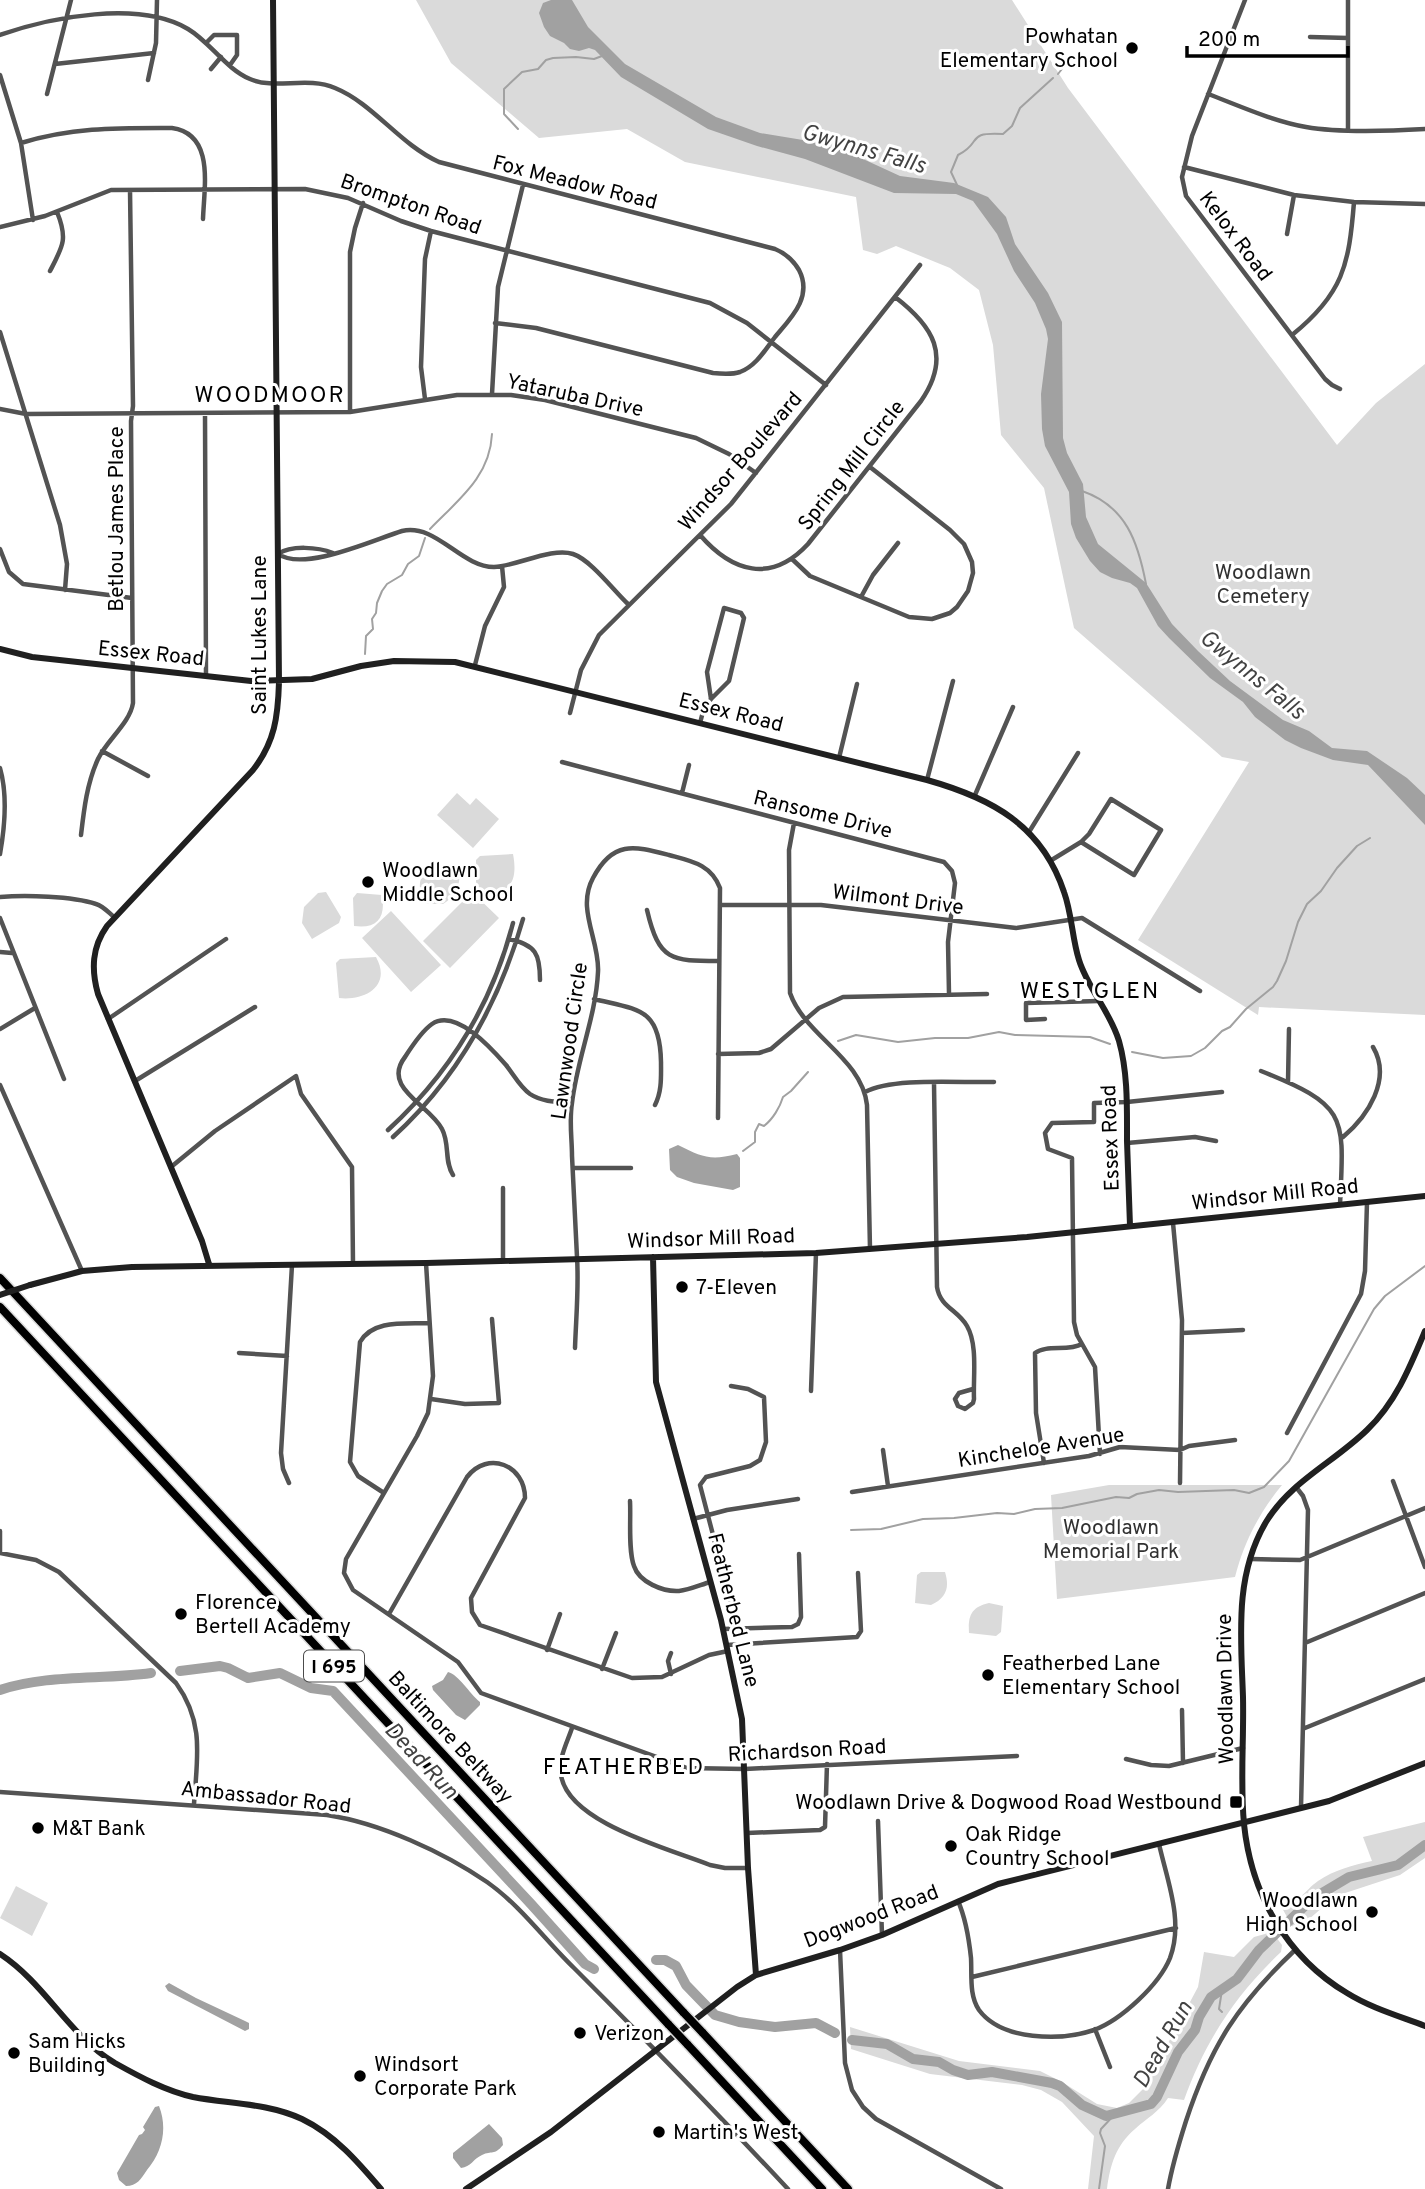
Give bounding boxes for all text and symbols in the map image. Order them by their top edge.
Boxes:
scale bar [1187,14,1348,58]
place label: Powhatan Elementary School [940,24,1118,75]
text: 200 m [1198,27,1260,54]
marker: Powhatan Elementary School [1124,40,1140,56]
water label: Gwynns Falls [798,119,929,182]
street label: Fox Meadow Road [490,150,660,217]
street label: Brompton Road [336,169,485,242]
street label: Kelox Road [1192,187,1277,287]
street label: Yataruba Drive [504,369,646,424]
district label: WOODMOOR [194,382,346,411]
street label: Windsor Boulevard [673,387,809,537]
street label: Spring Mill Circle [793,395,912,537]
street label: Betlou James Place [104,426,131,612]
street label: Saint Lukes Lane [247,555,274,715]
park label: Woodlawn Cemetery [1215,560,1311,611]
water label: Gwynns Falls [1193,624,1311,728]
street label: Essex Road [96,635,205,673]
street label: Essex Road [676,687,786,739]
street label: Ransome Drive [750,785,895,846]
place label: Woodlawn Middle School [382,858,514,909]
marker: Woodlawn Middle School [360,874,376,890]
street label: Wilmont Drive [831,879,965,922]
street label: Lawnwood Circle [546,961,595,1122]
district label: WEST GLEN [1020,978,1160,1007]
street label: Essex Road [1096,1084,1127,1192]
street label: Windsor Mill Road [1190,1173,1360,1218]
street label: Windsor Mill Road [627,1223,795,1256]
place label: 7-Eleven [696,1275,777,1302]
marker: 7-Eleven [674,1279,690,1295]
street label: Kincheloe Avenue [956,1422,1127,1475]
park label: Woodlawn Memorial Park [1043,1515,1179,1566]
street label: Featherbed Lane [700,1530,765,1690]
place label: Florence Bertell Academy [195,1590,351,1641]
marker: Florence Bertell Academy [173,1606,189,1622]
street label: Woodlawn Drive [1212,1613,1241,1765]
road number: I 695 [304,1650,364,1682]
place label: Featherbed Lane Elementary School [1002,1651,1180,1702]
street label: Baltimore Beltway [381,1666,518,1810]
marker: Featherbed Lane Elementary School [980,1667,996,1683]
water label: Dead Run [377,1717,464,1807]
street label: Richardson Road [727,1734,887,1769]
district label: FEATHERBED [543,1754,705,1783]
street label: Ambassador Road [179,1776,352,1821]
place label: Woodlawn Drive & Dogwood Road Westbound [795,1790,1222,1817]
marker: Woodlawn Drive & Dogwood Road Westbound [1228,1794,1244,1810]
place label: M&T Bank [52,1816,146,1843]
marker: M&T Bank [30,1820,46,1836]
place label: Oak Ridge Country School [965,1822,1110,1873]
marker: Oak Ridge Country School [943,1838,959,1854]
street label: Dogwood Road [800,1879,943,1955]
place label: Woodlawn High School [1245,1888,1358,1939]
marker: Woodlawn High School [1364,1904,1380,1920]
water label: Dead Run [1128,1996,1201,2094]
place label: Verizon [594,2021,664,2048]
marker: Verizon [572,2025,588,2041]
place label: Sam Hicks Building [28,2029,126,2080]
marker: Sam Hicks Building [6,2045,22,2061]
place label: Windsort Corporate Park [374,2052,517,2103]
marker: Windsort Corporate Park [352,2068,368,2084]
place label: Martin's West [673,2120,798,2147]
marker: Martin's West [651,2124,667,2140]

